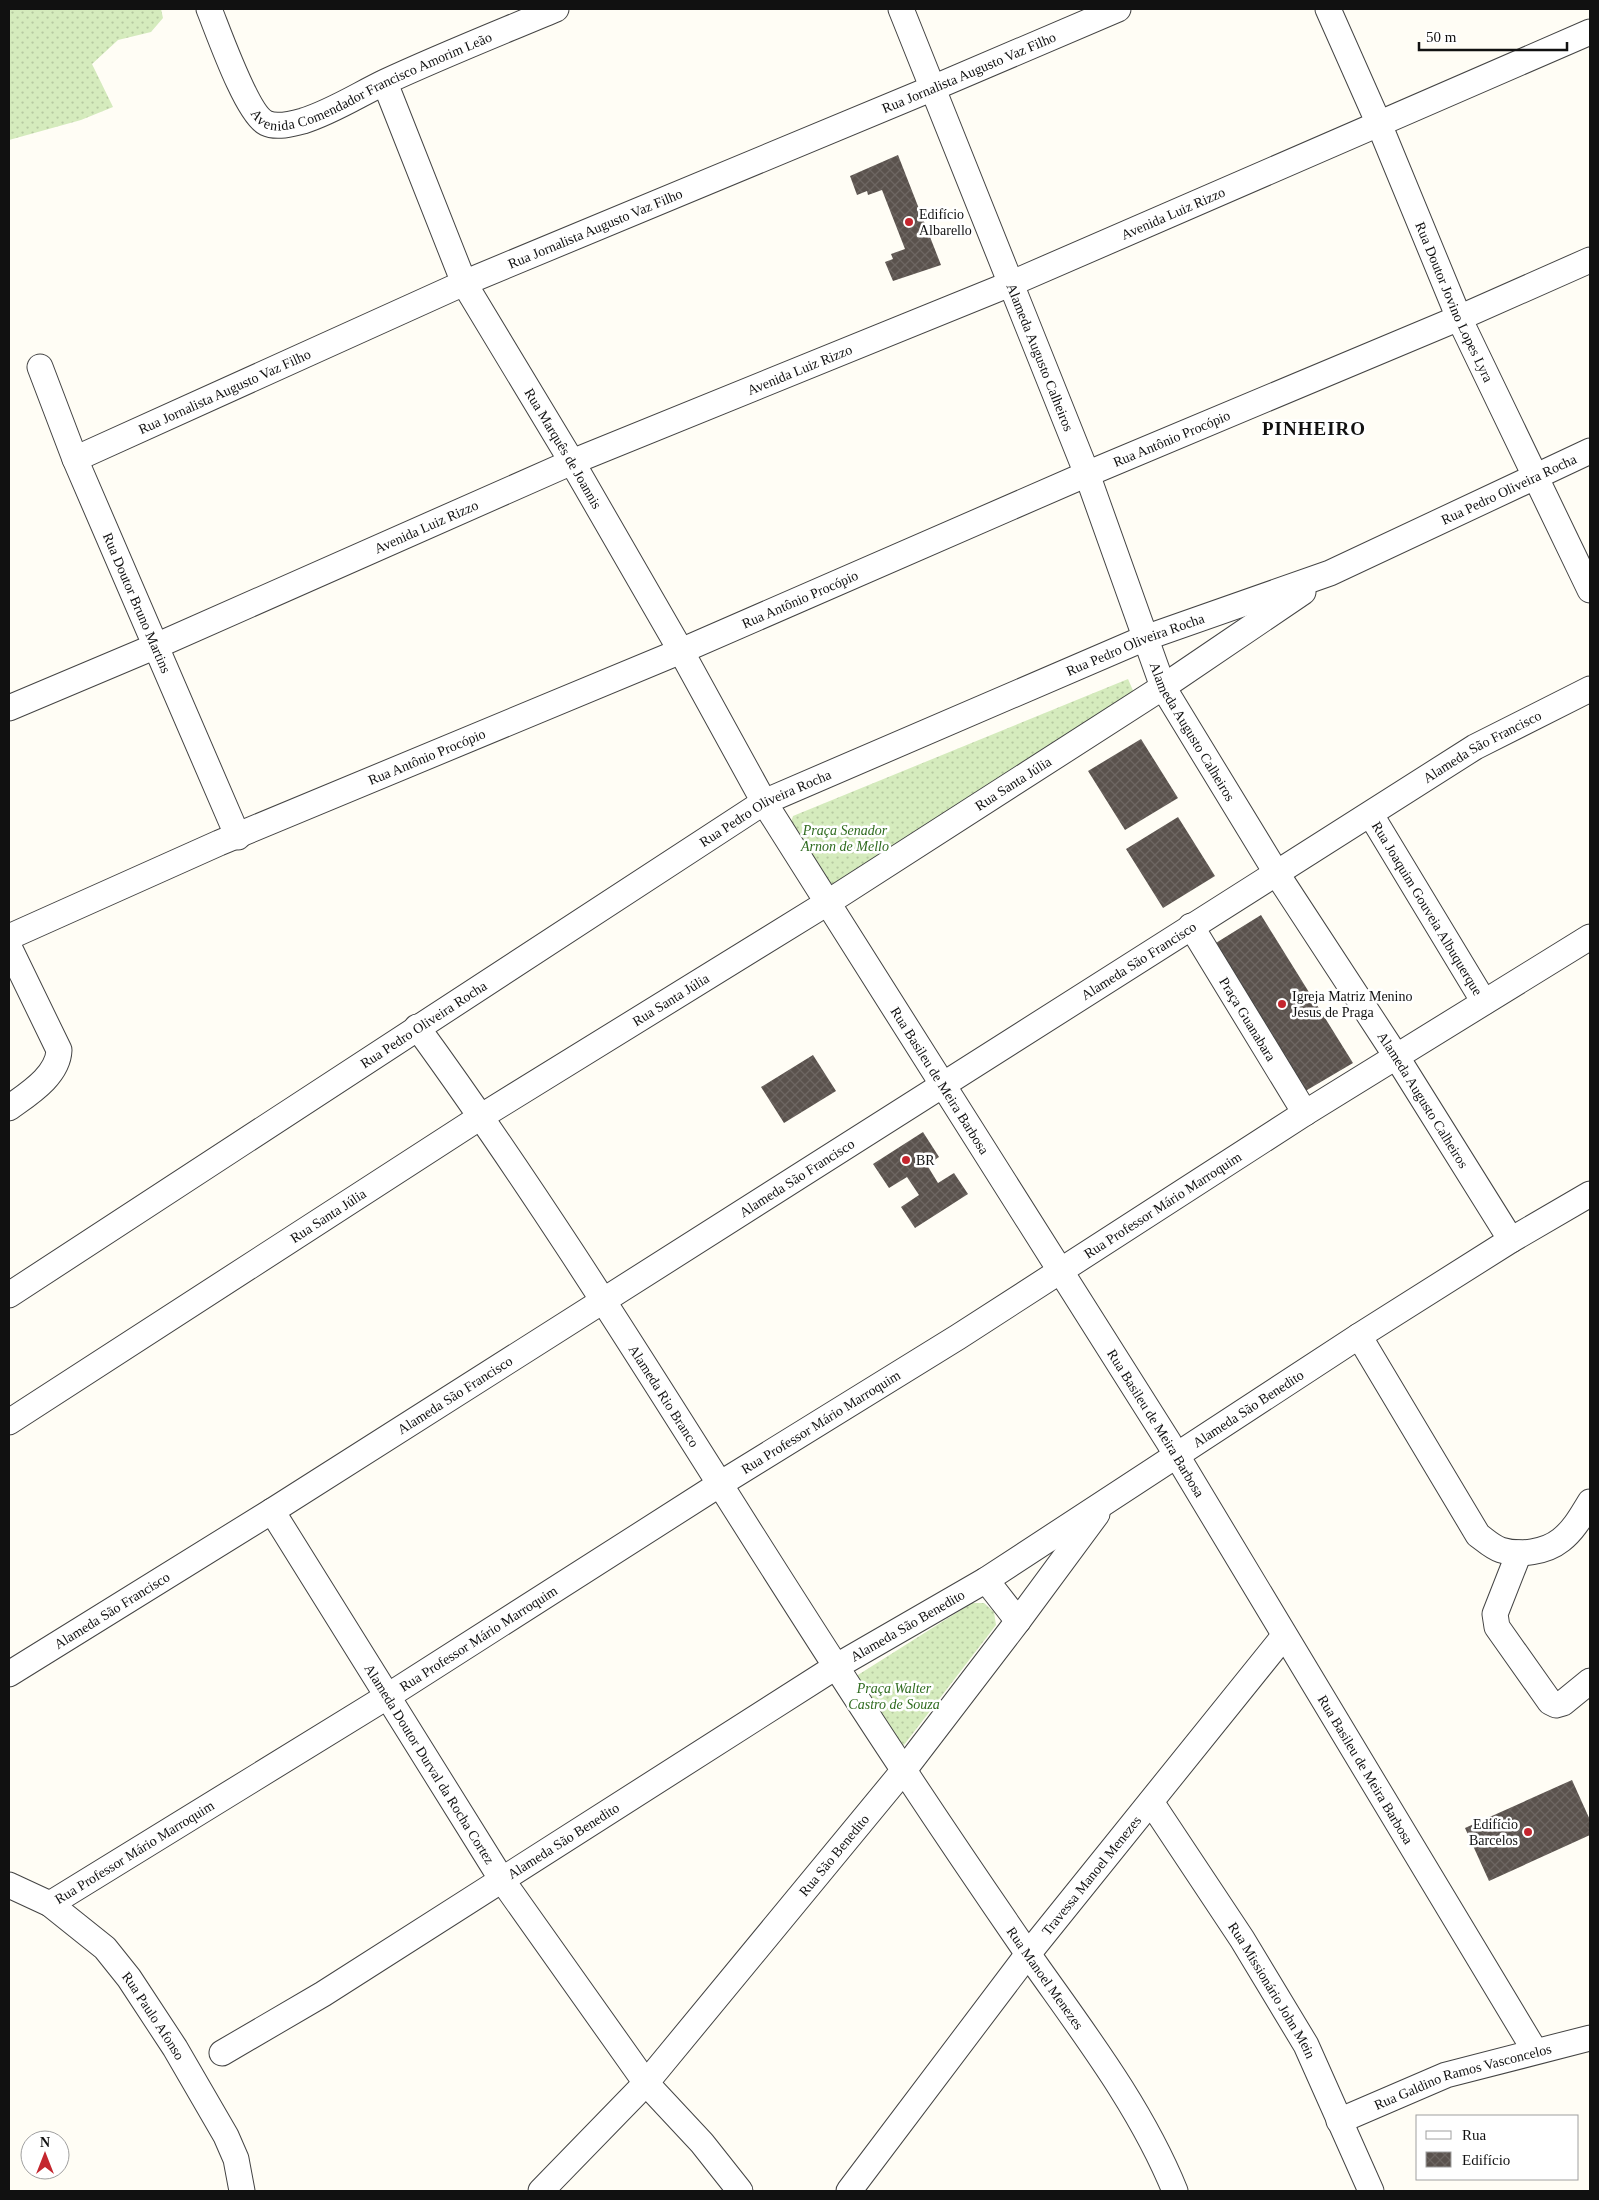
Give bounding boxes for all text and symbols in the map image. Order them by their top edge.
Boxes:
scale bar [1419,20,1566,52]
street label: Rua Jornalista Augusto Vaz Filho [880,29,1058,116]
text: 50 m [1426,29,1457,45]
street label: Avenida Comendador Francisco Amorim Leão [248,30,494,133]
street label: Avenida Luiz Rizzo [1119,184,1228,243]
street label: Rua Jornalista Augusto Vaz Filho [506,186,685,272]
place label: Edifício Albarello [919,207,972,238]
marker: Edifício Albarello [903,216,915,228]
street label: Rua Doutor Jovino Lopes Lyra [1412,220,1496,385]
street label: Alameda Augusto Calheiros [1004,281,1076,433]
street label: Avenida Luiz Rizzo [745,342,854,398]
street label: Rua Jornalista Augusto Vaz Filho [136,346,313,437]
street label: Rua Marquês de Joannis [521,386,604,512]
street label: Rua Antônio Procópio [1111,408,1232,470]
district label: PINHEIRO [1262,418,1366,439]
street label: Rua Pedro Oliveira Rocha [1439,451,1580,528]
street label: Avenida Luiz Rizzo [372,497,481,556]
street label: Rua Doutor Bruno Martins [100,531,173,675]
street label: Rua Antônio Procópio [740,568,860,632]
street label: Rua Pedro Oliveira Rocha [1064,611,1207,679]
street label: Alameda Augusto Calheiros [1147,660,1238,804]
street label: Alameda São Francisco [1421,708,1544,786]
street label: Rua Antônio Procópio [366,726,488,788]
street label: Rua Santa Júlia [973,754,1055,814]
street label: Rua Pedro Oliveira Rocha [697,767,834,850]
street label: Rua Joaquim Gouveia Albuquerque [1369,819,1485,998]
park label: Praça Senador Arnon de Mello [800,823,889,854]
street label: Alameda São Francisco [1079,919,1199,1003]
street label: Rua Santa Júlia [630,970,713,1029]
street label: Praça Guanabara [1216,975,1279,1065]
street label: Rua Pedro Oliveira Rocha [358,978,490,1071]
place label: Igreja Matriz Menino Jesus de Praga [1292,989,1413,1020]
marker: Igreja Matriz Menino Jesus de Praga [1276,998,1288,1010]
street label: Rua Basileu de Meira Barbosa [888,1004,992,1158]
street label: Alameda Augusto Calheiros [1374,1029,1471,1171]
street label: Alameda São Francisco [737,1136,857,1220]
street label: Rua Professor Mário Marroquim [1081,1149,1244,1262]
place label: BR [916,1153,935,1168]
marker: BR [900,1154,912,1166]
street label: Rua Santa Júlia [288,1186,370,1246]
street label: Alameda Rio Branco [626,1342,702,1450]
street label: Rua Basileu de Meira Barbosa [1104,1347,1207,1501]
street label: Alameda São Francisco [395,1353,515,1437]
street label: Alameda São Benedito [1190,1367,1307,1451]
street label: Rua Professor Mário Marroquim [739,1368,903,1477]
street label: Alameda São Francisco [52,1569,173,1652]
street label: Rua Professor Mário Marroquim [397,1583,560,1695]
street label: Alameda São Benedito [848,1587,967,1665]
street label: Alameda Doutor Durval da Rocha Cortez [361,1661,497,1867]
park label: Praça Walter Castro de Souza [848,1681,940,1712]
street label: Rua Basileu de Meira Barbosa [1315,1693,1416,1848]
street label: Rua Professor Mário Marroquim [52,1798,217,1907]
street label: Alameda São Benedito [505,1800,622,1882]
street label: Rua São Benedito [796,1812,872,1899]
street label: Travessa Manoel Menezes [1039,1813,1144,1938]
place label: Edifício Barcelos [1469,1817,1518,1848]
marker: Edifício Barcelos [1522,1826,1534,1838]
street label: Rua Missionário John Mein [1225,1920,1318,2061]
street label: Rua Manoel Menezes [1004,1924,1086,2033]
street label: Rua Paulo Afonso [119,1969,187,2063]
street label: Rua Galdino Ramos Vasconcelos [1372,2041,1553,2113]
legend [1416,2115,1579,2180]
text: Rua [1462,2127,1487,2143]
north arrow [20,2130,70,2180]
text: N [40,2135,50,2150]
text: Edifício [1462,2152,1510,2168]

